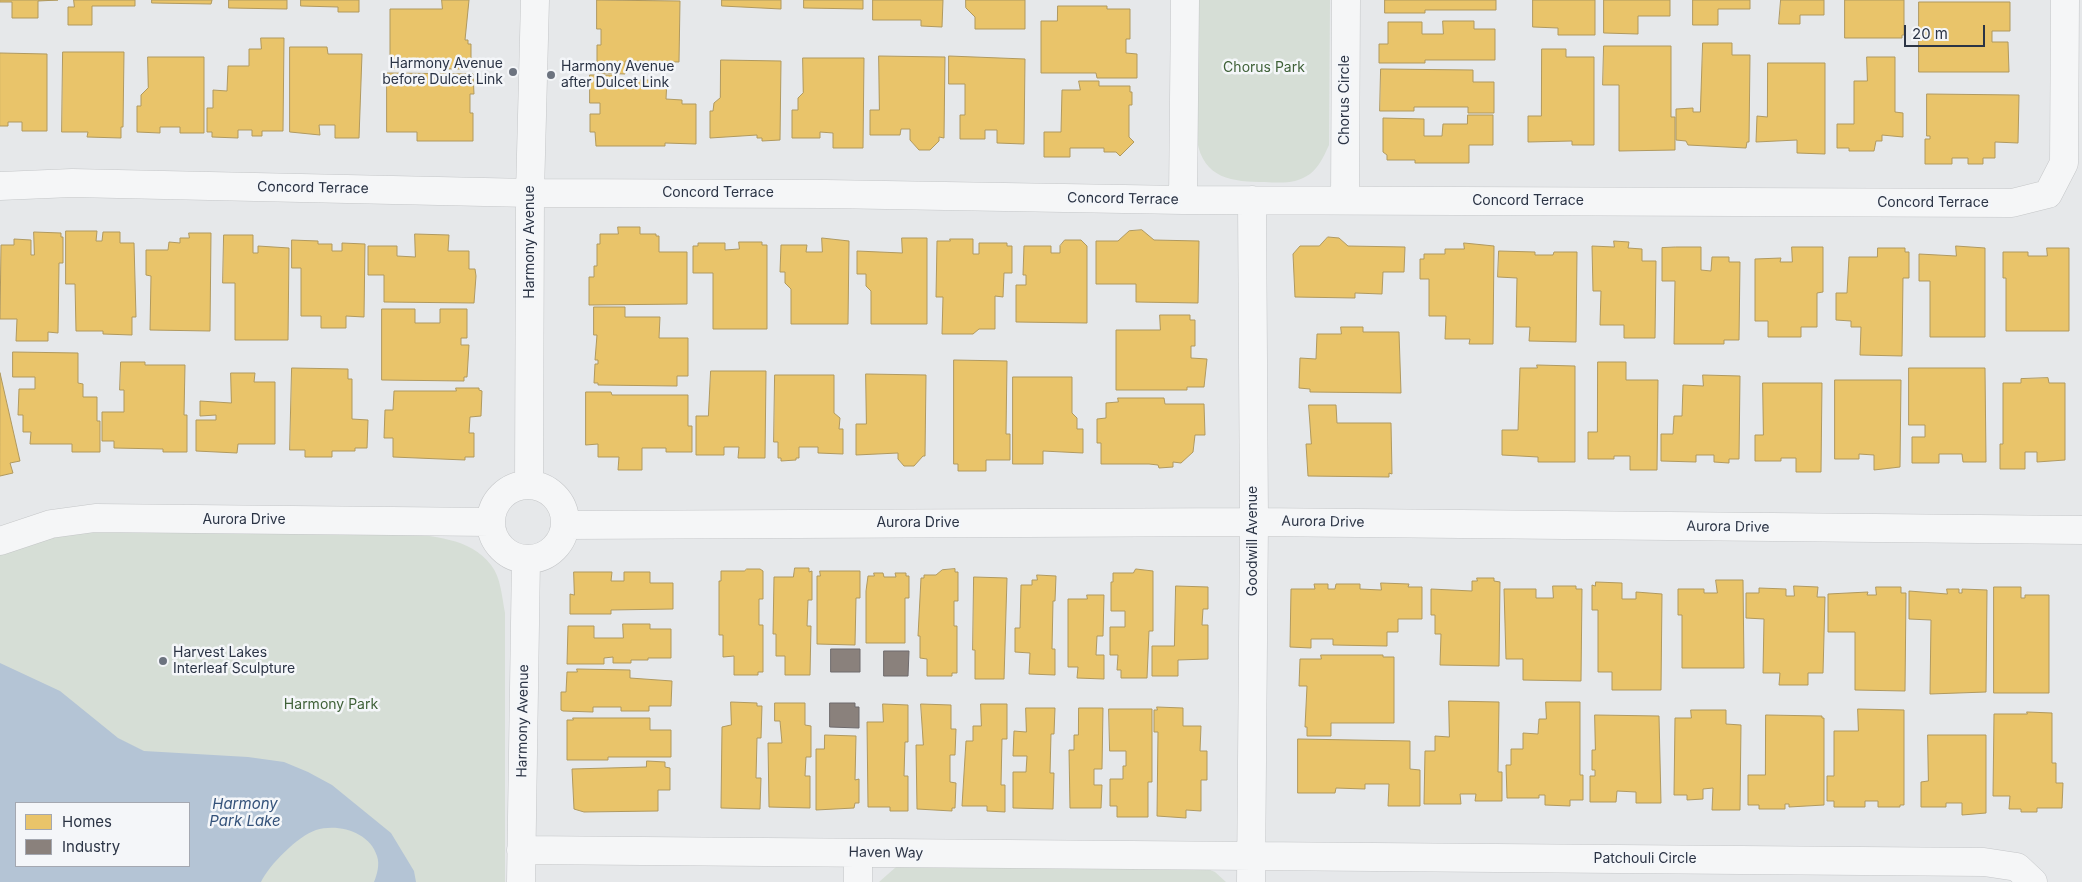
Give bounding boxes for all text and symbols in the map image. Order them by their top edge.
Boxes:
scale bar [1907,15,1988,47]
text: 20 m [1912,24,1948,43]
street label: Chorus Circle [1337,55,1353,145]
place label: Harmony Avenue before Dulcet Link [382,56,503,88]
place label: Harmony Avenue after Dulcet Link [561,59,674,92]
park label: Chorus Park [1223,60,1305,76]
marker: Harmony Avenue before Dulcet Link [507,66,519,78]
marker: Harmony Avenue after Dulcet Link [545,69,557,81]
street label: Concord Terrace [257,179,369,197]
street label: Harmony Avenue [522,185,538,299]
street label: Concord Terrace [662,185,774,201]
street label: Concord Terrace [1067,190,1179,208]
street label: Concord Terrace [1472,193,1584,209]
street label: Concord Terrace [1877,195,1989,211]
street label: Goodwill Avenue [1245,486,1261,596]
street label: Aurora Drive [202,512,286,528]
street label: Aurora Drive [1281,513,1365,531]
street label: Aurora Drive [876,515,960,531]
street label: Aurora Drive [1686,518,1770,536]
place label: Harvest Lakes Interleaf Sculpture [173,645,295,678]
marker: Harvest Lakes Interleaf Sculpture [157,655,169,667]
street label: Harmony Avenue [514,664,532,778]
park label: Harmony Park [284,697,378,713]
water label: Harmony Park Lake [209,795,281,830]
legend [15,802,190,867]
text: Homes [62,812,112,831]
text: Industry [62,837,120,856]
street label: Haven Way [849,844,923,862]
street label: Patchouli Circle [1593,851,1697,867]

